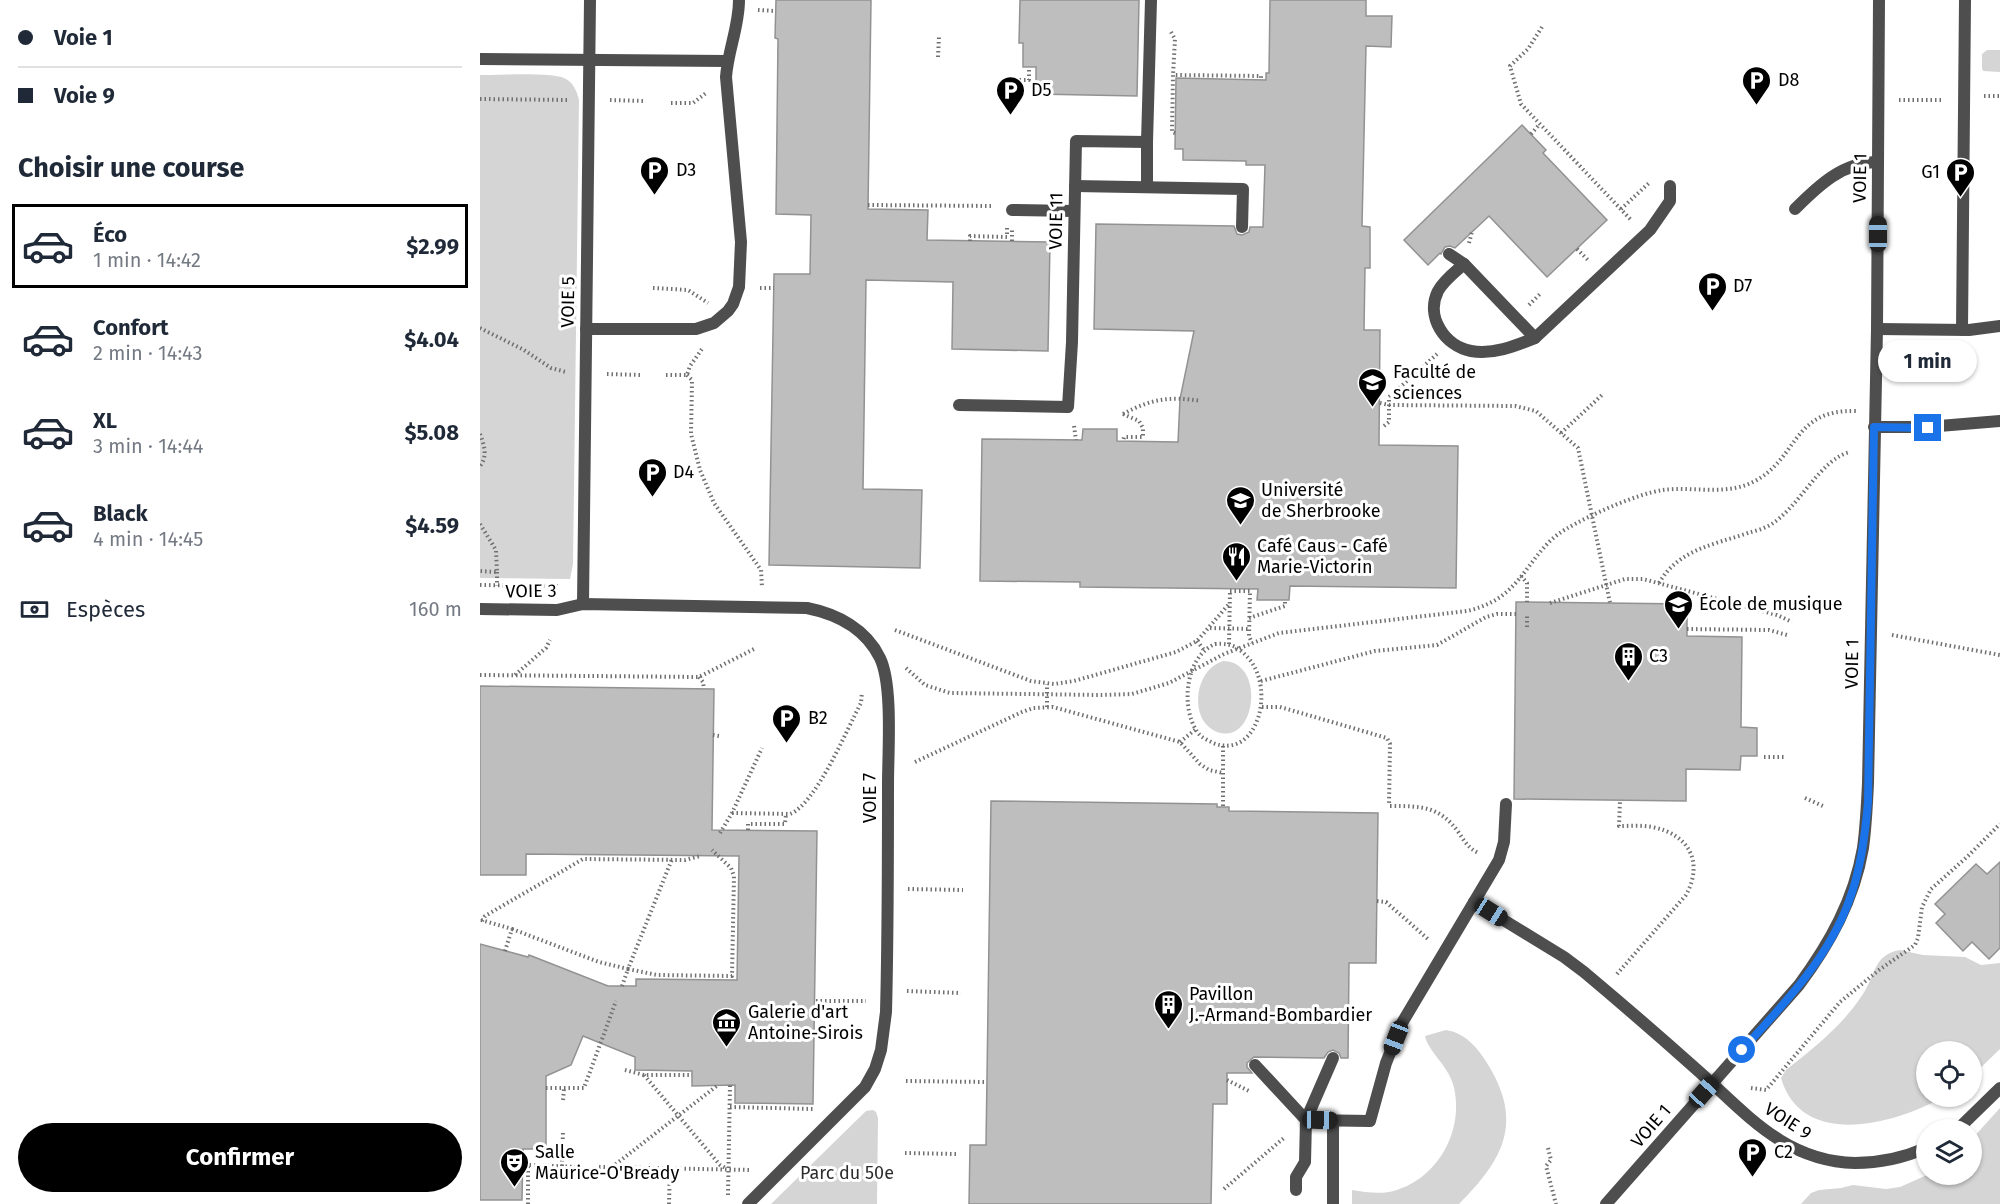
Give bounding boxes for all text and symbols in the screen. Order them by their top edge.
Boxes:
text: Voie 1 [54,24,113,51]
parking icon: D8 [1741,64,1773,106]
place label: D8 [1778,69,1800,91]
parking icon: D5 [994,74,1026,116]
place label: D5 [1031,79,1052,101]
text: Voie 9 [54,82,115,109]
text: Choisir une course [18,152,244,184]
street label: VOIE 1 [1849,153,1871,203]
parking icon: D3 [639,154,671,196]
parking icon: G1 [1945,156,1977,198]
place label: D3 [676,159,696,181]
place label: G1 [1921,161,1940,183]
street label: VOIE 11 [1045,192,1067,250]
car [1869,216,1887,252]
icon: car [21,219,75,273]
text: Éco [93,221,127,248]
text: $2.99 [406,233,459,260]
text: 1 min · 14:42 [93,248,201,272]
parking icon: D7 [1696,270,1728,312]
place label: D7 [1733,275,1752,297]
street label: VOIE 5 [557,276,579,328]
icon: car [21,312,75,366]
text: Confort [93,314,169,341]
text: $4.04 [404,326,459,353]
text: 2 min · 14:43 [93,341,202,365]
callout: 1 min [1878,341,1978,383]
text: 1 min [1903,349,1952,373]
place label: Faculté de sciences [1393,361,1476,404]
school or university icon: Faculté de sciences [1356,366,1388,408]
icon: car [21,405,75,459]
text: XL [93,407,117,434]
route end [1914,414,1941,441]
text: $5.08 [405,419,459,446]
text: 3 min · 14:44 [93,434,203,458]
parking icon: D4 [636,456,668,498]
place label: D4 [673,461,695,483]
place label: Université de Sherbrooke [1261,479,1380,522]
school or university icon: Université de Sherbrooke [1224,484,1256,526]
icon: car [21,498,75,552]
text: Black [93,500,148,527]
text: $4.59 [405,512,459,539]
text: 4 min · 14:45 [93,527,203,551]
place label: Café Caus - Café Marie-Victorin [1257,535,1388,578]
restaurant icon: Café Caus - Café Marie-Victorin [1220,540,1252,582]
street label: VOIE 3 [505,580,557,602]
school or university icon: École de musique [1662,588,1694,630]
place label: École de musique [1699,592,1843,615]
icon: cash [18,593,51,626]
text: Espèces [66,596,145,623]
text: 160 m [409,597,462,621]
street label: VOIE 1 [1841,639,1863,689]
building icon: C3 [1612,640,1644,682]
place label: C3 [1649,645,1668,667]
parking icon: B2 [771,702,803,744]
place label: B2 [808,707,828,729]
street label: VOIE 7 [859,773,881,823]
car [1471,895,1511,929]
place label: Pavillon J.-Armand-Bombardier [1189,983,1372,1026]
building icon: Pavillon J.-Armand-Bombardier [1152,988,1184,1030]
place label: Galerie d'art Antoine-Sirois [748,1001,863,1044]
museum icon: Galerie d'art Antoine-Sirois [711,1006,743,1048]
car [1381,1018,1411,1058]
route start [1728,1036,1755,1063]
map controls [1916,1041,1982,1185]
button: locate [1916,1041,1982,1107]
car [1685,1073,1723,1111]
street label: VOIE 9 [1760,1098,1816,1144]
street label: VOIE 1 [1626,1100,1676,1152]
car [1302,1111,1338,1129]
button: layers [1916,1119,1982,1185]
button: Confirmer [18,1123,462,1192]
parking icon: C2 [1737,1136,1769,1178]
place label: Salle Maurice-O'Bready [535,1141,680,1184]
place label: C2 [1774,1141,1793,1163]
theatre icon: Salle Maurice-O'Bready [498,1146,530,1188]
park label: Parc du 50e [800,1162,894,1184]

